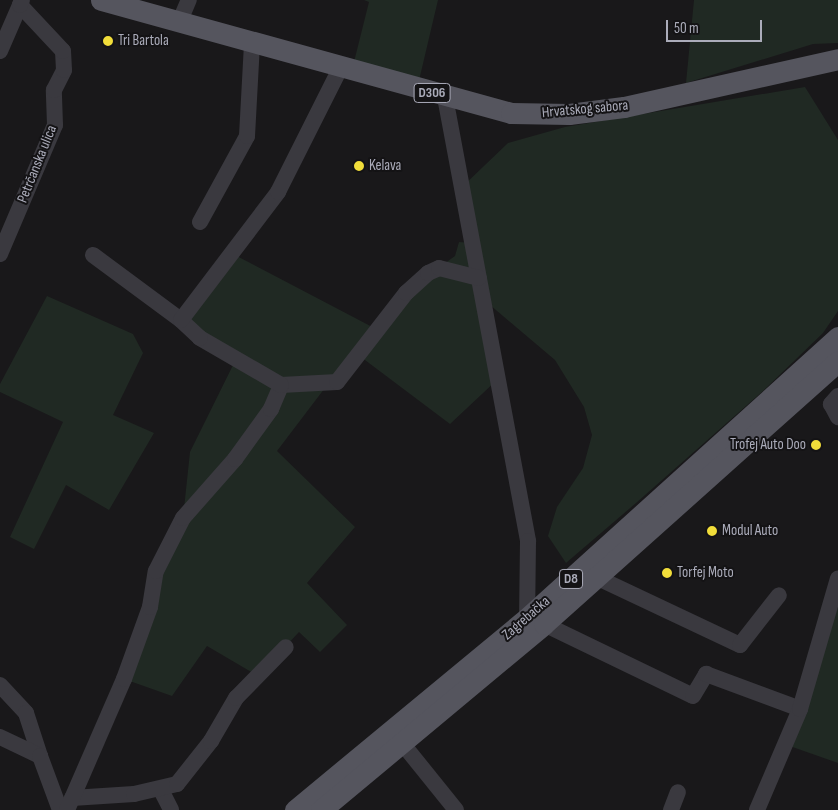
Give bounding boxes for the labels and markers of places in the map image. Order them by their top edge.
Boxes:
place label: Tri Bartola [118,32,169,50]
marker: Tri Bartola [102,35,114,47]
place label: Kelava [369,157,401,175]
marker: Kelava [353,160,365,172]
place label: Trofej Auto Doo [730,436,806,454]
marker: Trofej Auto Doo [810,439,822,451]
place label: Modul Auto [722,522,778,540]
marker: Modul Auto [706,525,718,537]
place label: Torfej Moto [677,564,734,582]
marker: Torfej Moto [661,567,673,579]

